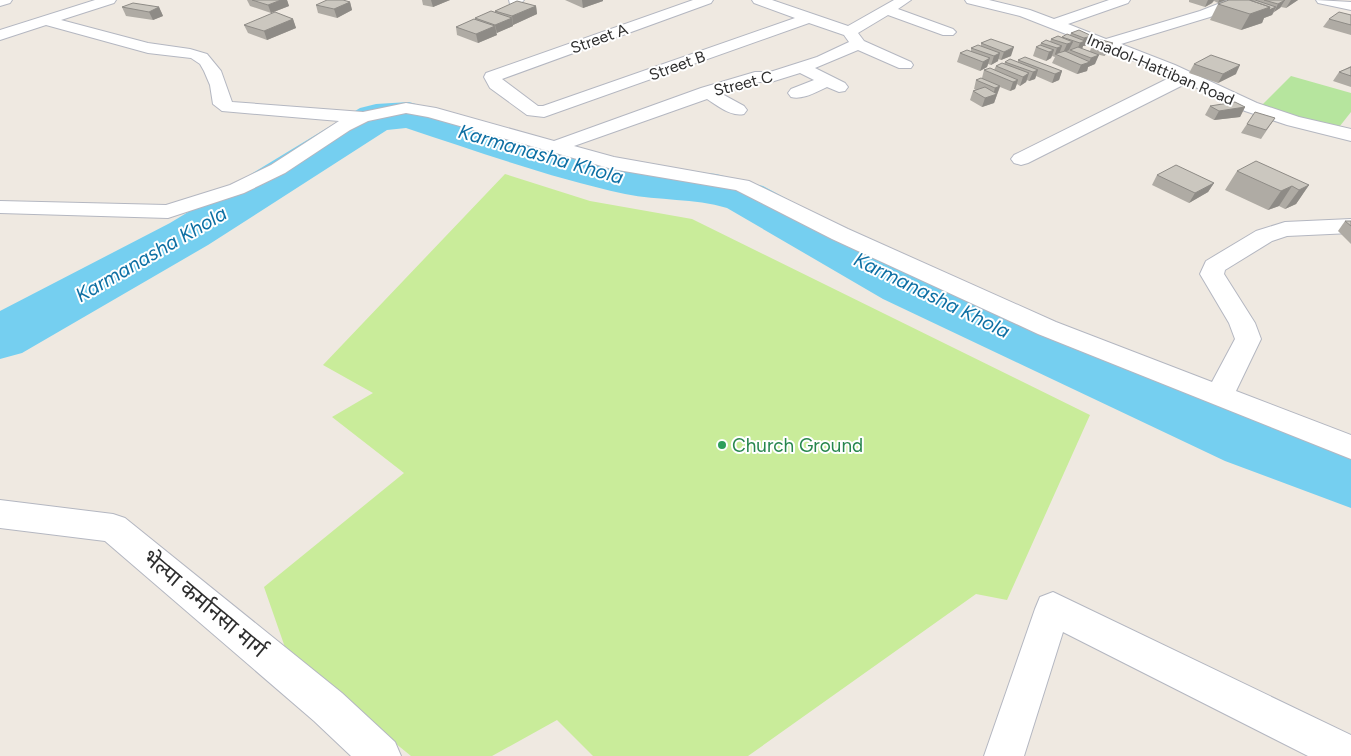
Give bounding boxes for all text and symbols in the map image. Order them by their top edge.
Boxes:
street label: Street A [568,19,631,58]
street label: Imadol-Hattiban Road [1084,30,1237,109]
street label: Street B [646,46,708,84]
street label: Street C [712,67,775,100]
water label: Karmanasha Khola [456,119,627,189]
water label: Karmanasha Khola [71,201,231,307]
water label: Karmanasha Khola [850,247,1014,343]
place label: Church Ground [732,434,863,457]
marker: Church Ground [716,439,728,451]
street label: भेल्पा कर्मानसा मार्ग [137,544,273,664]

